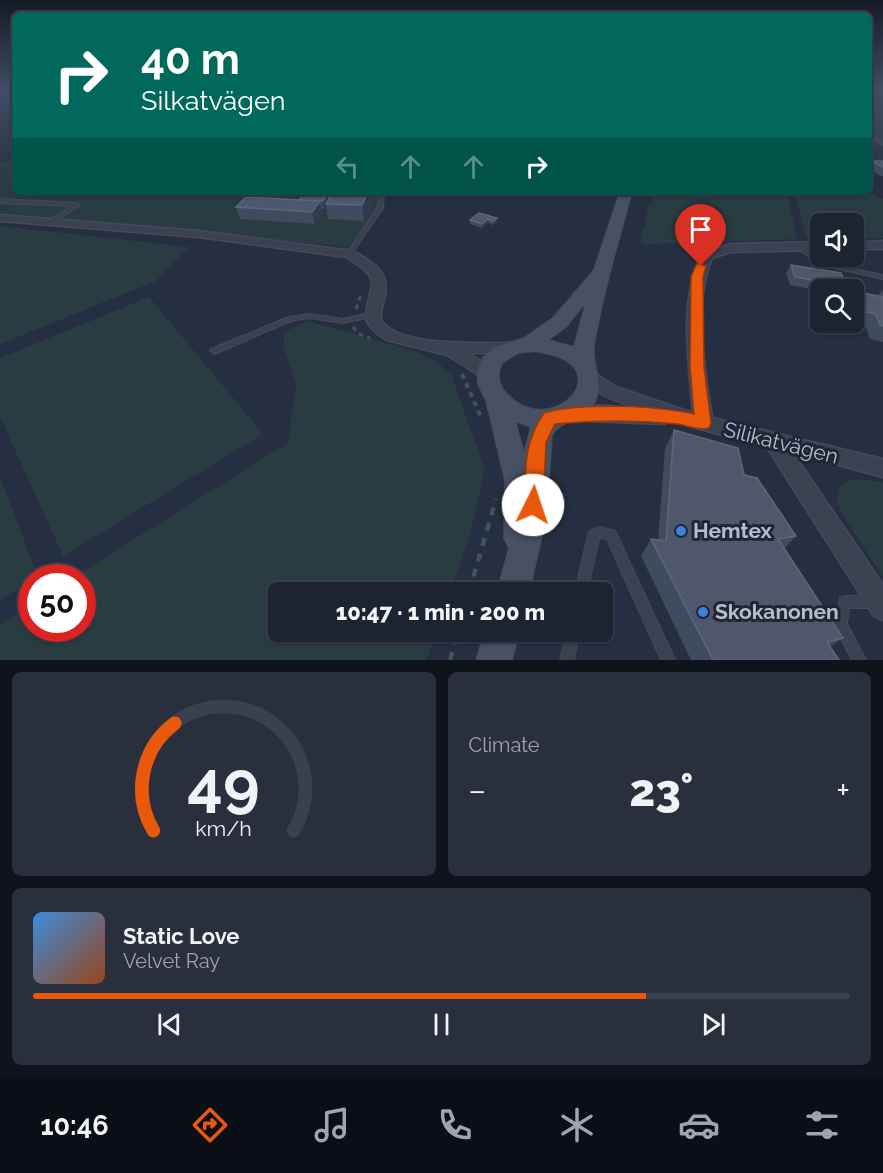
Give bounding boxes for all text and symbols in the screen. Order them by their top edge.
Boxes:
text: 40 m [141,35,240,84]
icon: right [42,36,120,114]
text: Silkatvägen [141,85,286,116]
icon: left [331,150,364,183]
icon: ahead [394,150,427,183]
icon: ahead [457,150,490,183]
icon: right [520,150,553,183]
pin [675,204,726,266]
icon: arrive [684,213,717,246]
map controls [810,213,864,333]
button: sound [810,213,864,267]
button: search [810,279,864,333]
street label: Silikatvägen [721,416,841,469]
position arrow [501,473,565,537]
place label: Hemtex [693,518,773,543]
marker: Hemtex [674,524,688,538]
speed limit sign: 50 [18,564,96,642]
text: 10:47 · 1 min · 200 m [336,599,545,625]
place label: Skokanonen [715,599,839,624]
marker: Skokanonen [696,605,710,619]
text: Climate [469,733,540,757]
text: 49 [188,746,260,820]
text: 23° [629,764,693,817]
text: − [469,771,486,810]
text: + [836,771,850,810]
text: km/h [195,816,252,841]
text: Static Love [123,923,240,949]
text: Velvet Ray [123,949,220,973]
icon: previous [153,1008,186,1041]
icon: pause [425,1008,458,1041]
icon: next [697,1008,730,1041]
icon: directions [189,1104,231,1146]
icon: music [311,1104,353,1146]
icon: phone [434,1104,476,1146]
icon: climate [556,1104,598,1146]
icon: car [678,1104,720,1146]
icon: filters [801,1104,843,1146]
text: 10:46 [40,1110,109,1141]

